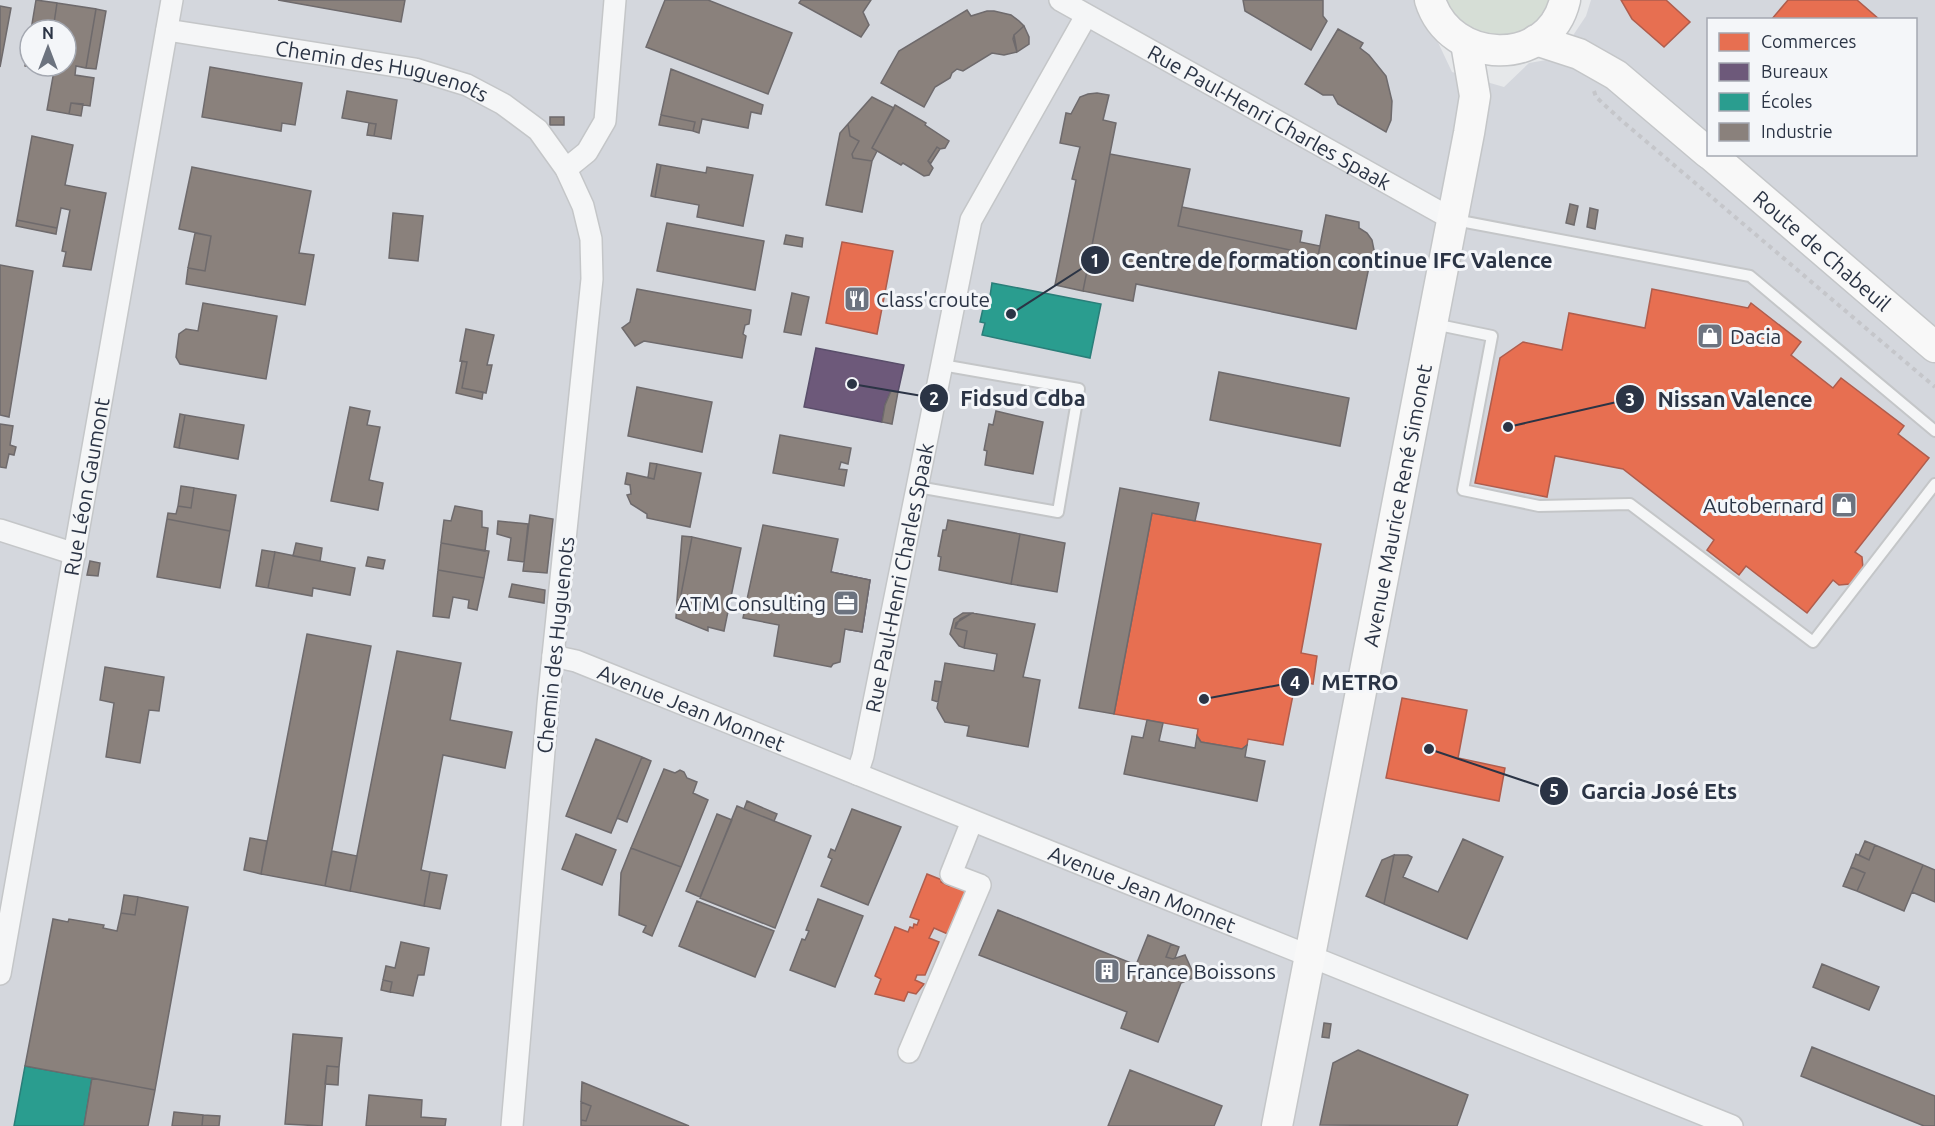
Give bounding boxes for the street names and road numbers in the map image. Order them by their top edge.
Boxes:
street label: Chemin des Huguenots [274,35,493,106]
street label: Rue Paul-Henri Charles Spaak [1144,40,1396,195]
street label: Route de Chabeuil [1749,185,1896,316]
street label: Avenue Maurice René Simonet [1358,362,1436,649]
street label: Rue Léon Gaumont [59,396,114,577]
street label: Rue Paul-Henri Charles Spaak [860,440,938,715]
street label: Chemin des Huguenots [532,535,578,755]
street label: Avenue Jean Monnet [594,659,789,756]
street label: Avenue Jean Monnet [1045,840,1239,937]

